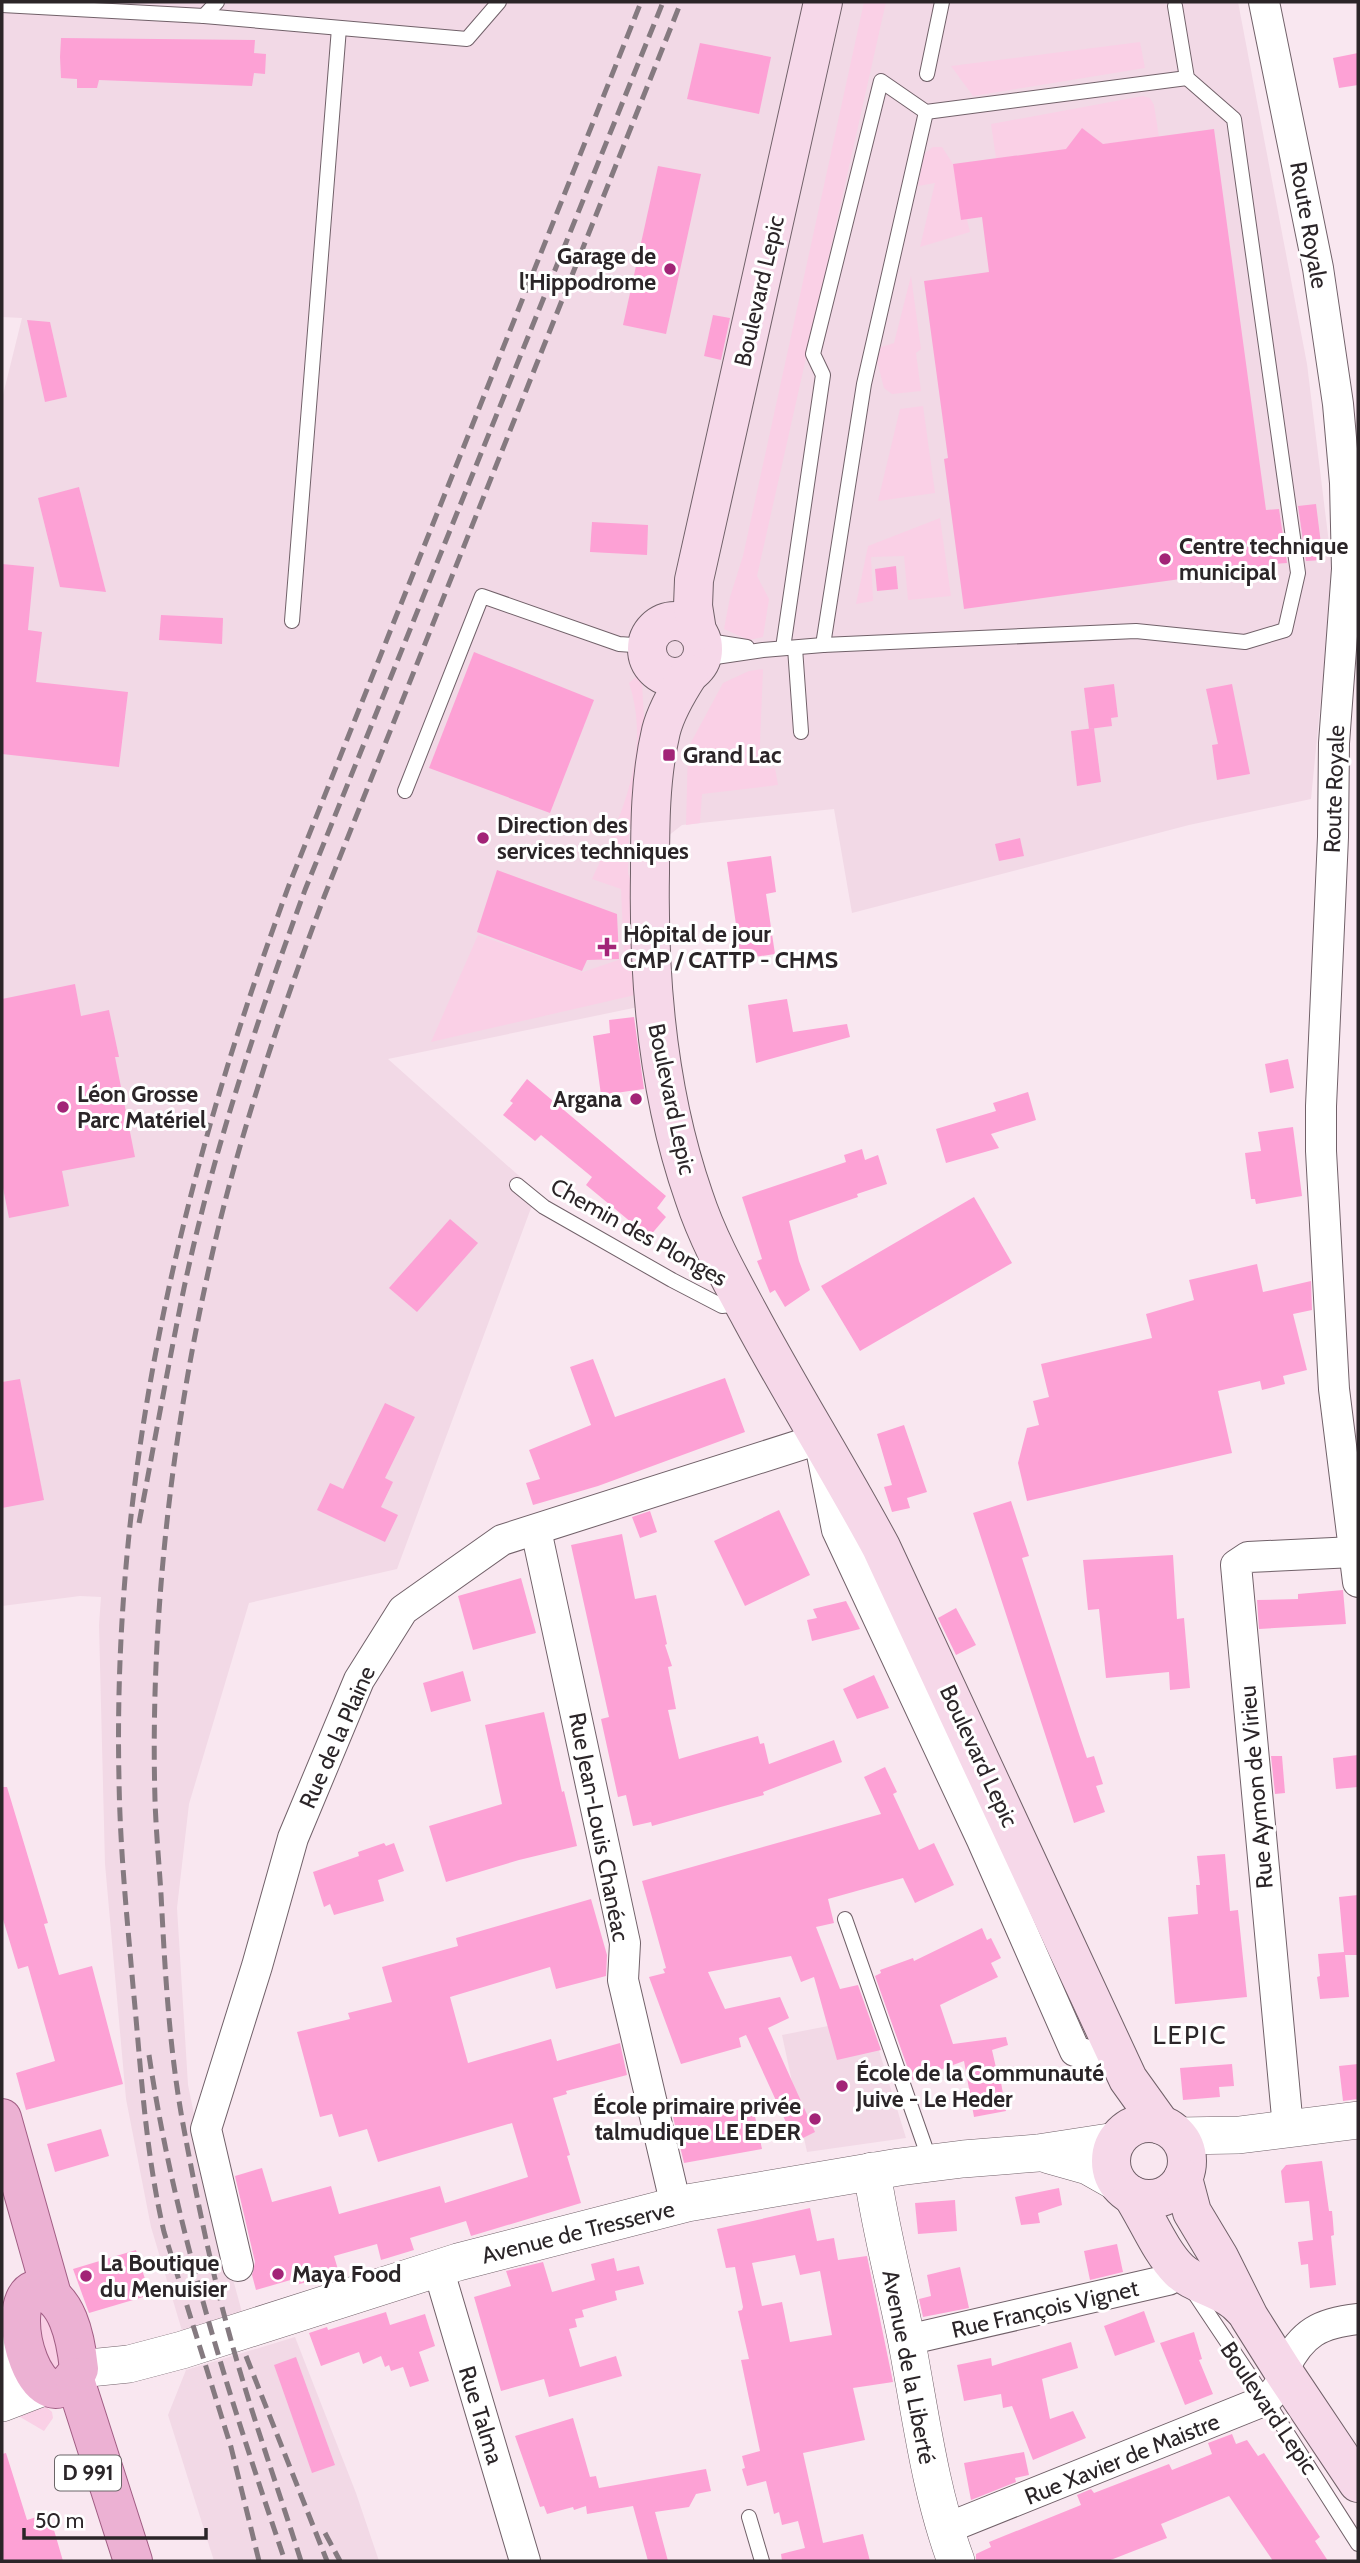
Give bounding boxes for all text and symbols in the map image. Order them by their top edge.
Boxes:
street label: Route Royale [1284,159,1334,291]
street label: Boulevard Lepic [728,213,790,369]
place label: Garage de l'Hippodrome [519,242,656,296]
marker: Garage de l'Hippodrome [662,261,678,277]
place label: Centre technique municipal [1179,532,1348,586]
marker: Centre technique municipal [1157,551,1173,567]
street label: Route Royale [1318,724,1350,854]
place label: Grand Lac [683,741,781,769]
marker: Grand Lac [661,747,677,763]
place label: Direction des services techniques [497,811,689,865]
marker: Direction des services techniques [475,830,491,846]
place label: Hôpital de jour CMP / CATTP - CHMS [623,920,838,974]
marker: Hôpital de jour CMP / CATTP - CHMS [597,937,617,957]
street label: Boulevard Lepic [642,1021,702,1177]
place label: Léon Grosse Parc Matériel [77,1080,206,1134]
place label: Argana [553,1085,623,1113]
marker: Argana [628,1091,644,1107]
marker: Léon Grosse Parc Matériel [55,1099,71,1115]
street label: Chemin des Plonges [546,1172,732,1292]
street label: Rue de la Plaine [293,1661,381,1813]
street label: Boulevard Lepic [934,1680,1024,1832]
street label: Rue Aymon de Virieu [1233,1684,1279,1890]
street label: Rue Jean-Louis Chanéac [563,1710,635,1944]
district label: LEPIC [1153,2019,1227,2051]
place label: École de la Communauté Juive - Le Heder [855,2059,1104,2113]
marker: École de la Communauté Juive - Le Heder [834,2078,850,2094]
place label: École primaire privée talmudique LE EDER [593,2092,802,2146]
marker: École primaire privée talmudique LE EDER [807,2111,823,2127]
street label: Avenue de Tresserve [479,2194,678,2270]
place label: La Boutique du Menuisier [100,2249,228,2303]
place label: Maya Food [292,2260,401,2288]
marker: Maya Food [270,2266,286,2282]
marker: La Boutique du Menuisier [78,2268,94,2284]
street label: Avenue de la Liberté [876,2268,942,2467]
street label: Rue François Vignet [949,2274,1141,2344]
street label: Boulevard Lepic [1214,2336,1324,2480]
street label: Rue Talma [453,2363,509,2467]
street label: Rue Xavier de Maistre [1021,2407,1224,2511]
road number: D 991 [55,2456,121,2490]
scale bar [24,2496,206,2540]
text: 50 m [35,2508,84,2533]

